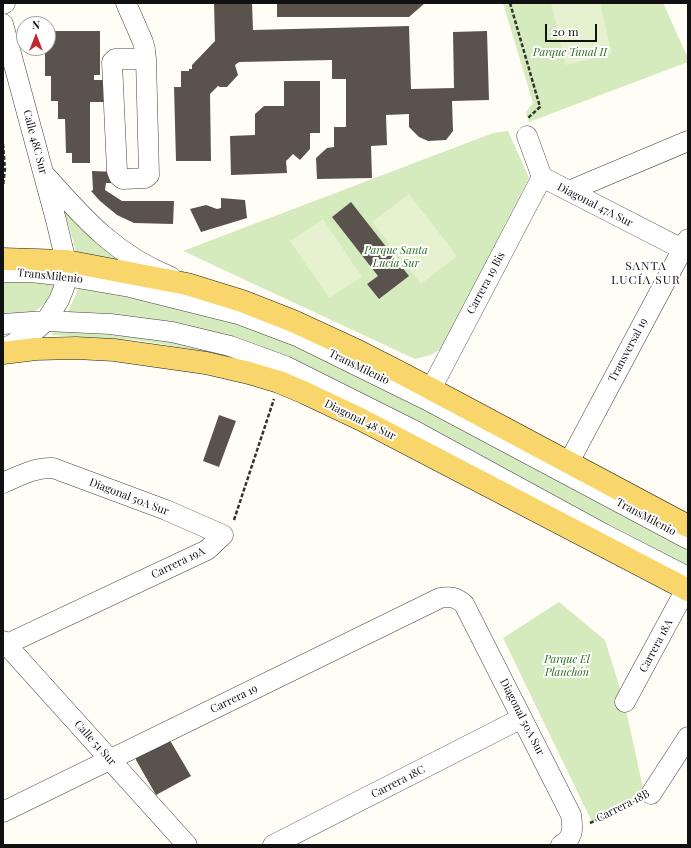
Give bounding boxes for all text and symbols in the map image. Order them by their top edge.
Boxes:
north arrow [16,16,56,56]
scale bar [547,16,599,42]
text: N [32,17,40,32]
text: 20 m [552,23,579,39]
park label: Parque Tunal II [533,46,607,60]
street label: Calle 48C Sur [20,108,50,176]
street label: Diagonal 47A Sur [555,180,635,230]
park label: Parque Santa Lucía Sur [364,244,428,270]
street label: Carrera 19 Bis [464,250,508,316]
district label: SANTA LUCÍA SUR [611,259,681,287]
street label: TransMilenio [17,266,83,286]
street label: Transversal 19 [606,316,650,384]
street label: TransMilenio [327,347,391,387]
street label: Diagonal 48 Sur [322,397,398,443]
street label: Diagonal 50A Sur [87,476,171,518]
street label: TransMilenio [614,496,678,538]
street label: Carrera 19A [149,544,207,582]
street label: Carrera 18A [637,617,675,675]
park label: Parque El Planchón [544,653,590,679]
street label: Diagonal 50A Sur [497,676,547,758]
street label: Carrera 19 [208,682,260,716]
street label: Calle 51 Sur [71,718,119,768]
street label: Carrera 18C [369,763,427,801]
street label: Carrera 18B [594,787,652,825]

